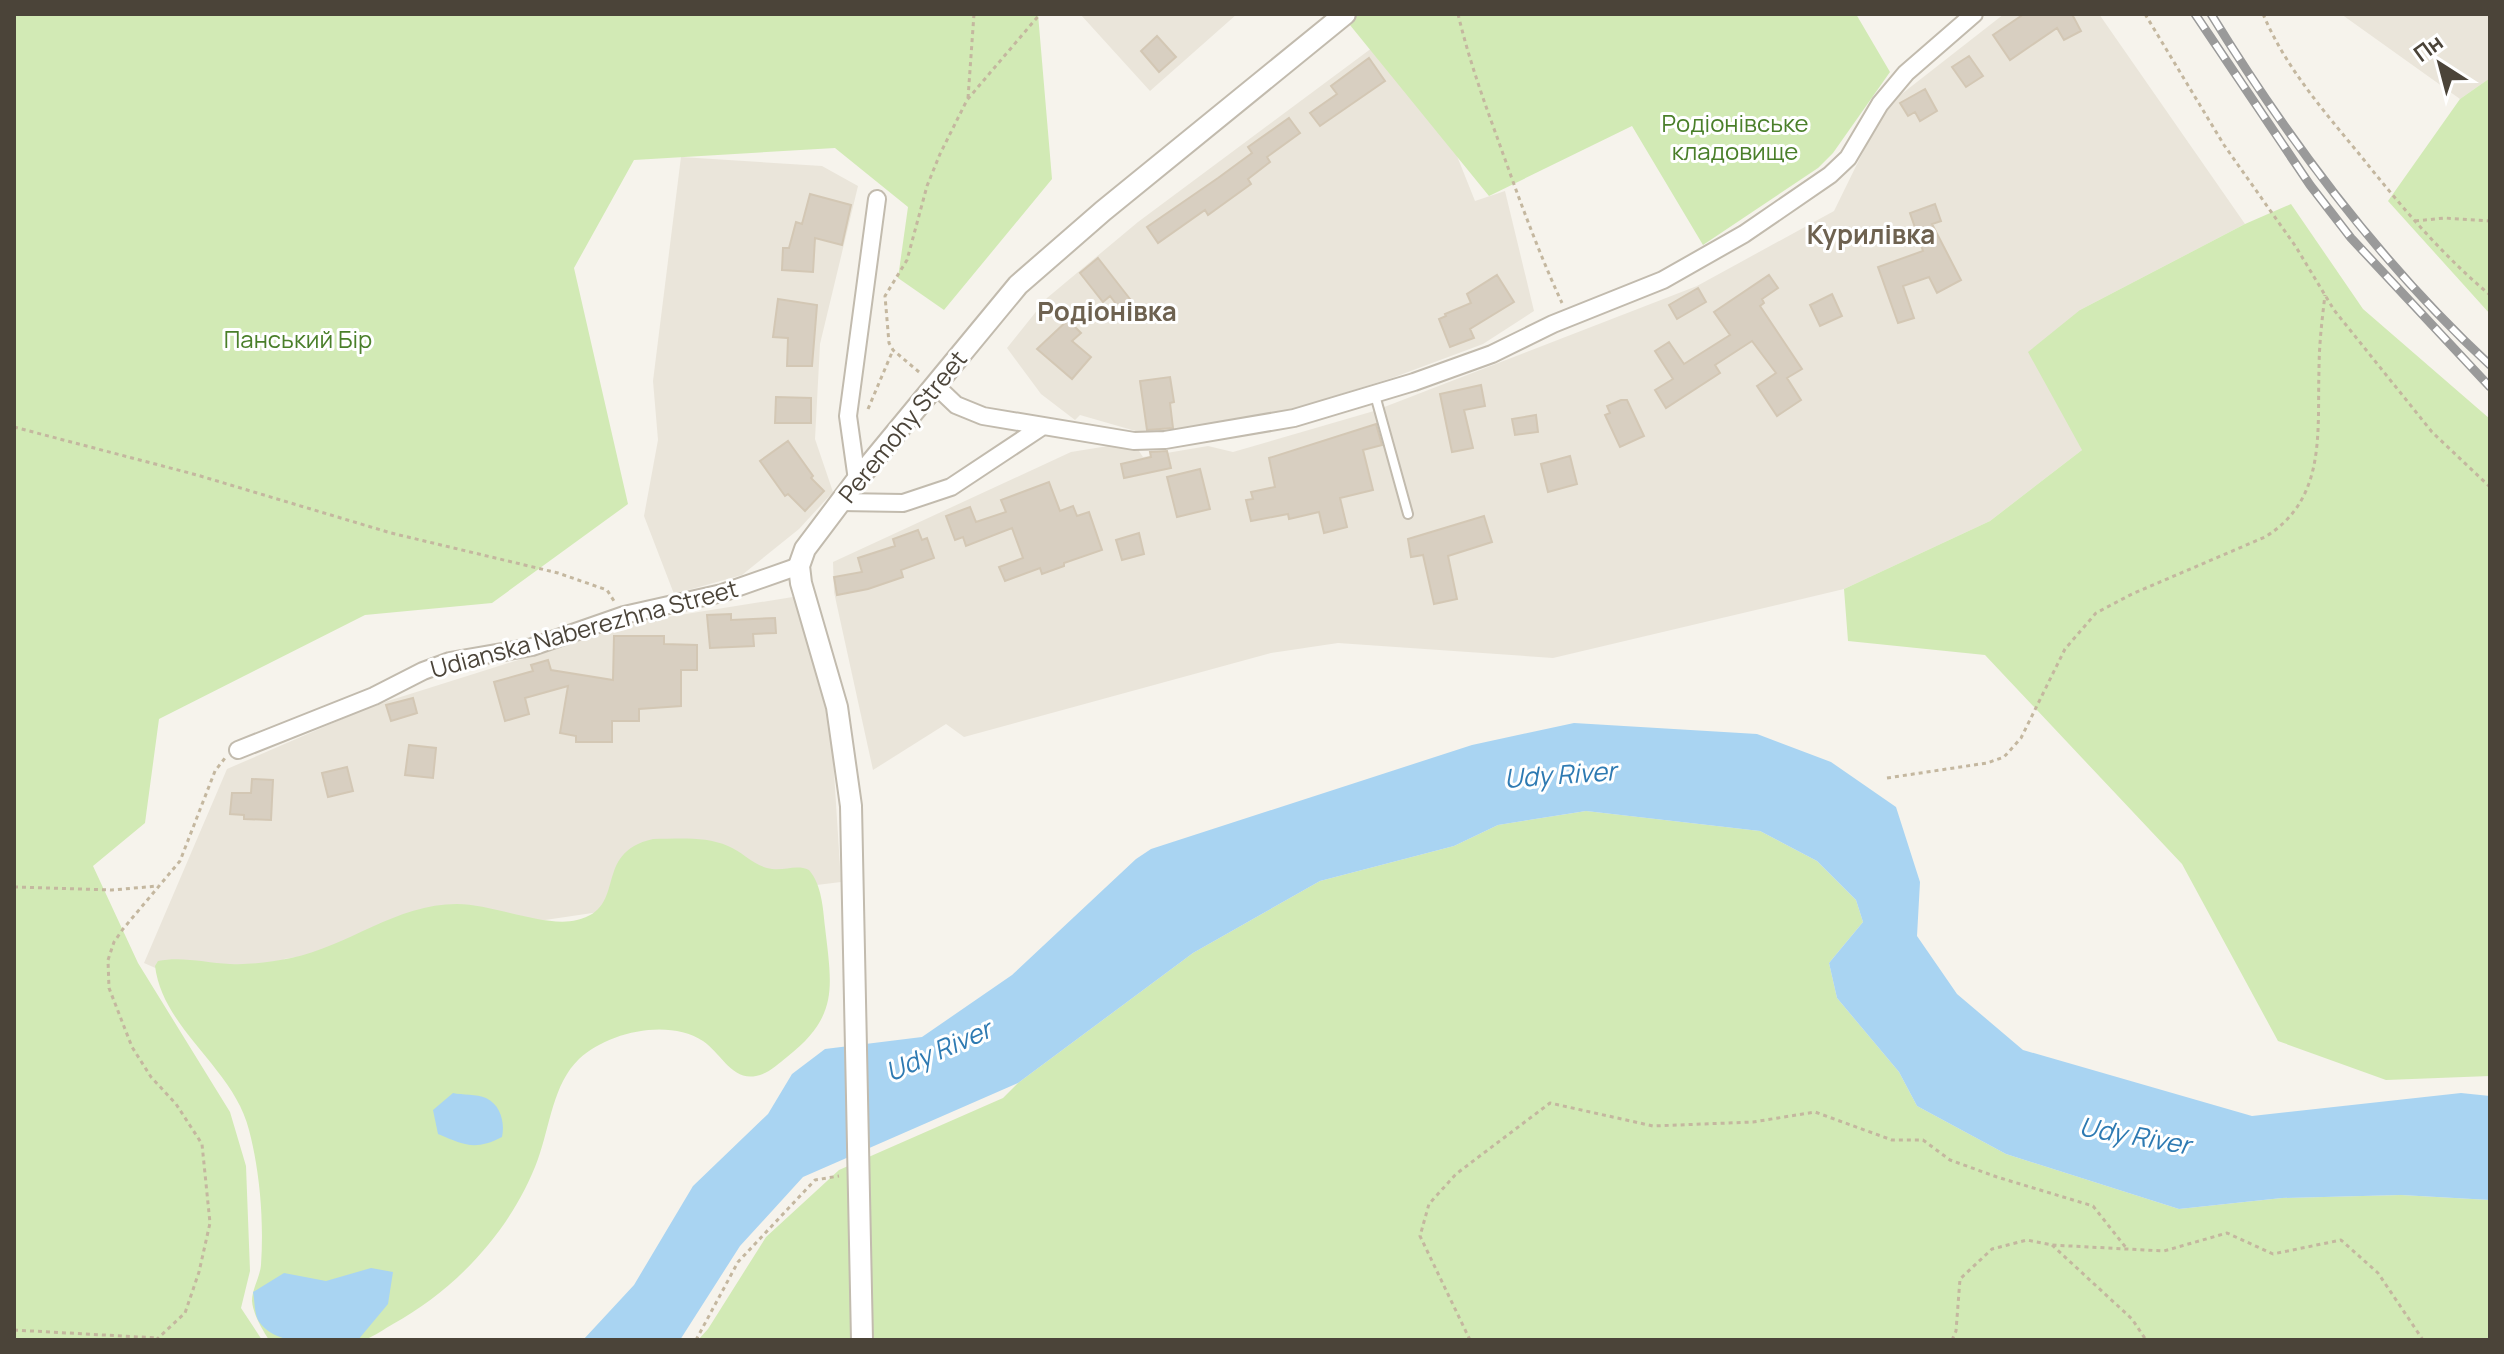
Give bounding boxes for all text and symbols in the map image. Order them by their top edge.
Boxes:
north arrow [2400,24,2480,104]
text: Пн [2407,27,2449,69]
park label: Родіонівське кладовище [1661,106,1809,167]
district label: Курилівка [1807,216,1935,252]
district label: Родіонівка [1037,293,1177,329]
park label: Панський Бір [224,322,372,355]
street label: Peremohy Street [830,343,974,509]
street label: Udianska Naberezhna Street [427,571,741,685]
water label: Udy River [1503,752,1621,796]
water label: Udy River [879,1009,1000,1089]
water label: Udy River [2077,1108,2197,1163]

